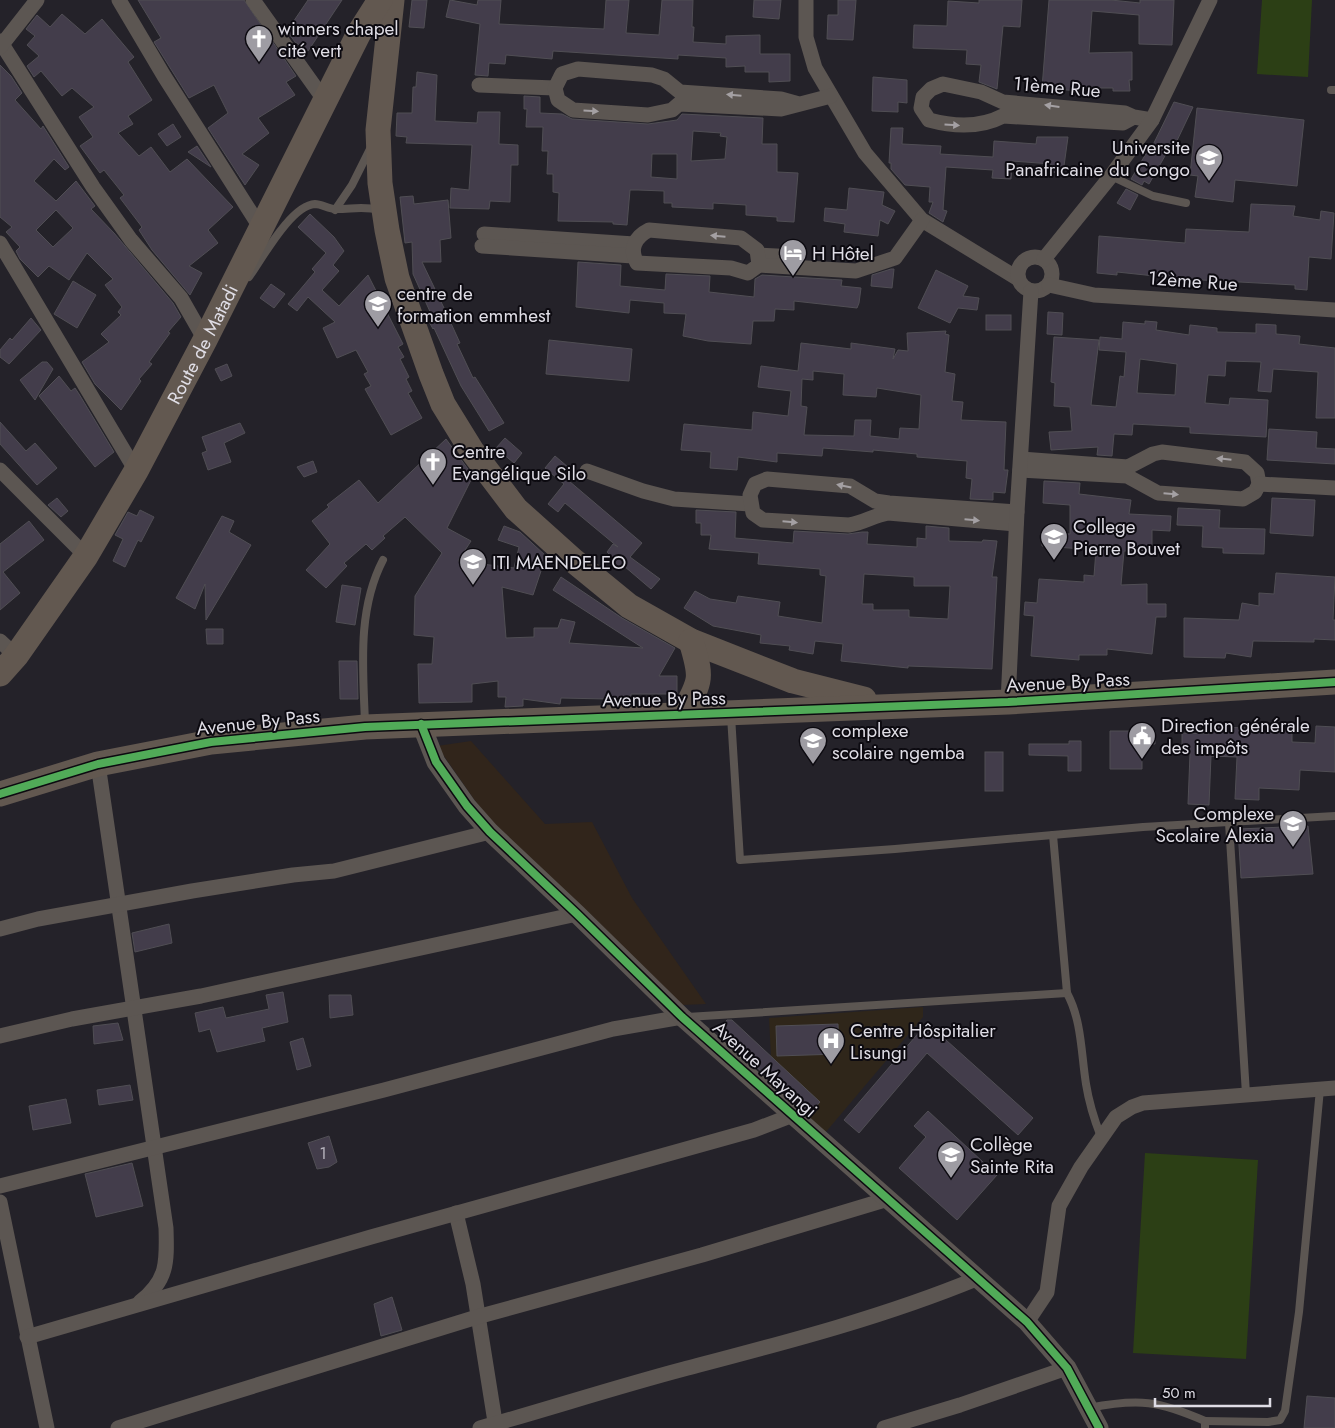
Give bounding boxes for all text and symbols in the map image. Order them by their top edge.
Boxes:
place label: winners chapel cité vert [278,15,399,64]
church icon: winners chapel cité vert [244,24,274,63]
street label: 11ème Rue [1012,70,1102,104]
one-way arrow [726,91,742,99]
one-way arrow [1044,102,1060,110]
one-way arrow [583,108,599,116]
one-way arrow [944,121,960,129]
place label: Universite Panafricaine du Congo [1005,134,1190,183]
school or university icon: Universite Panafricaine du Congo [1194,143,1224,182]
one-way arrow [710,232,726,240]
hotel icon: H Hôtel [778,238,808,277]
place label: H Hôtel [812,240,874,267]
street label: 12ème Rue [1147,264,1239,298]
street label: Route de Matadi [160,280,244,409]
place label: centre de formation emmhest [397,280,551,329]
school or university icon: centre de formation emmhest [363,289,393,328]
place label: Centre Evangélique Silo [452,438,586,487]
church icon: Centre Evangélique Silo [418,447,448,486]
one-way arrow [1215,455,1231,463]
one-way arrow [837,482,852,490]
one-way arrow [1164,490,1180,498]
place label: College Pierre Bouvet [1073,513,1180,562]
one-way arrow [964,517,980,525]
one-way arrow [782,518,798,526]
school or university icon: College Pierre Bouvet [1039,522,1069,561]
school or university icon: ITI MAENDELEO [458,547,488,586]
place label: ITI MAENDELEO [492,549,626,576]
street label: Avenue By Pass [1005,665,1131,699]
street label: Avenue By Pass [602,684,726,714]
street label: Avenue By Pass [195,702,321,742]
place label: Direction générale des impôts [1161,712,1310,761]
place label: complexe scolaire ngemba [832,717,965,766]
public building icon: Direction générale des impôts [1127,721,1157,760]
school or university icon: complexe scolaire ngemba [798,726,828,765]
place label: Complexe Scolaire Alexia [1155,800,1274,849]
school or university icon: Complexe Scolaire Alexia [1278,809,1308,848]
street label: Avenue Mayangi [707,1015,823,1123]
place label: Centre Hôspitalier Lisungi [850,1017,996,1066]
hospital icon: Centre Hôspitalier Lisungi [816,1026,846,1065]
place label: Collège Sainte Rita [970,1131,1054,1180]
school or university icon: Collège Sainte Rita [936,1140,966,1179]
house number: 1 [319,1142,327,1165]
scale bar [1155,1376,1270,1408]
text: 50 m [1162,1382,1196,1404]

